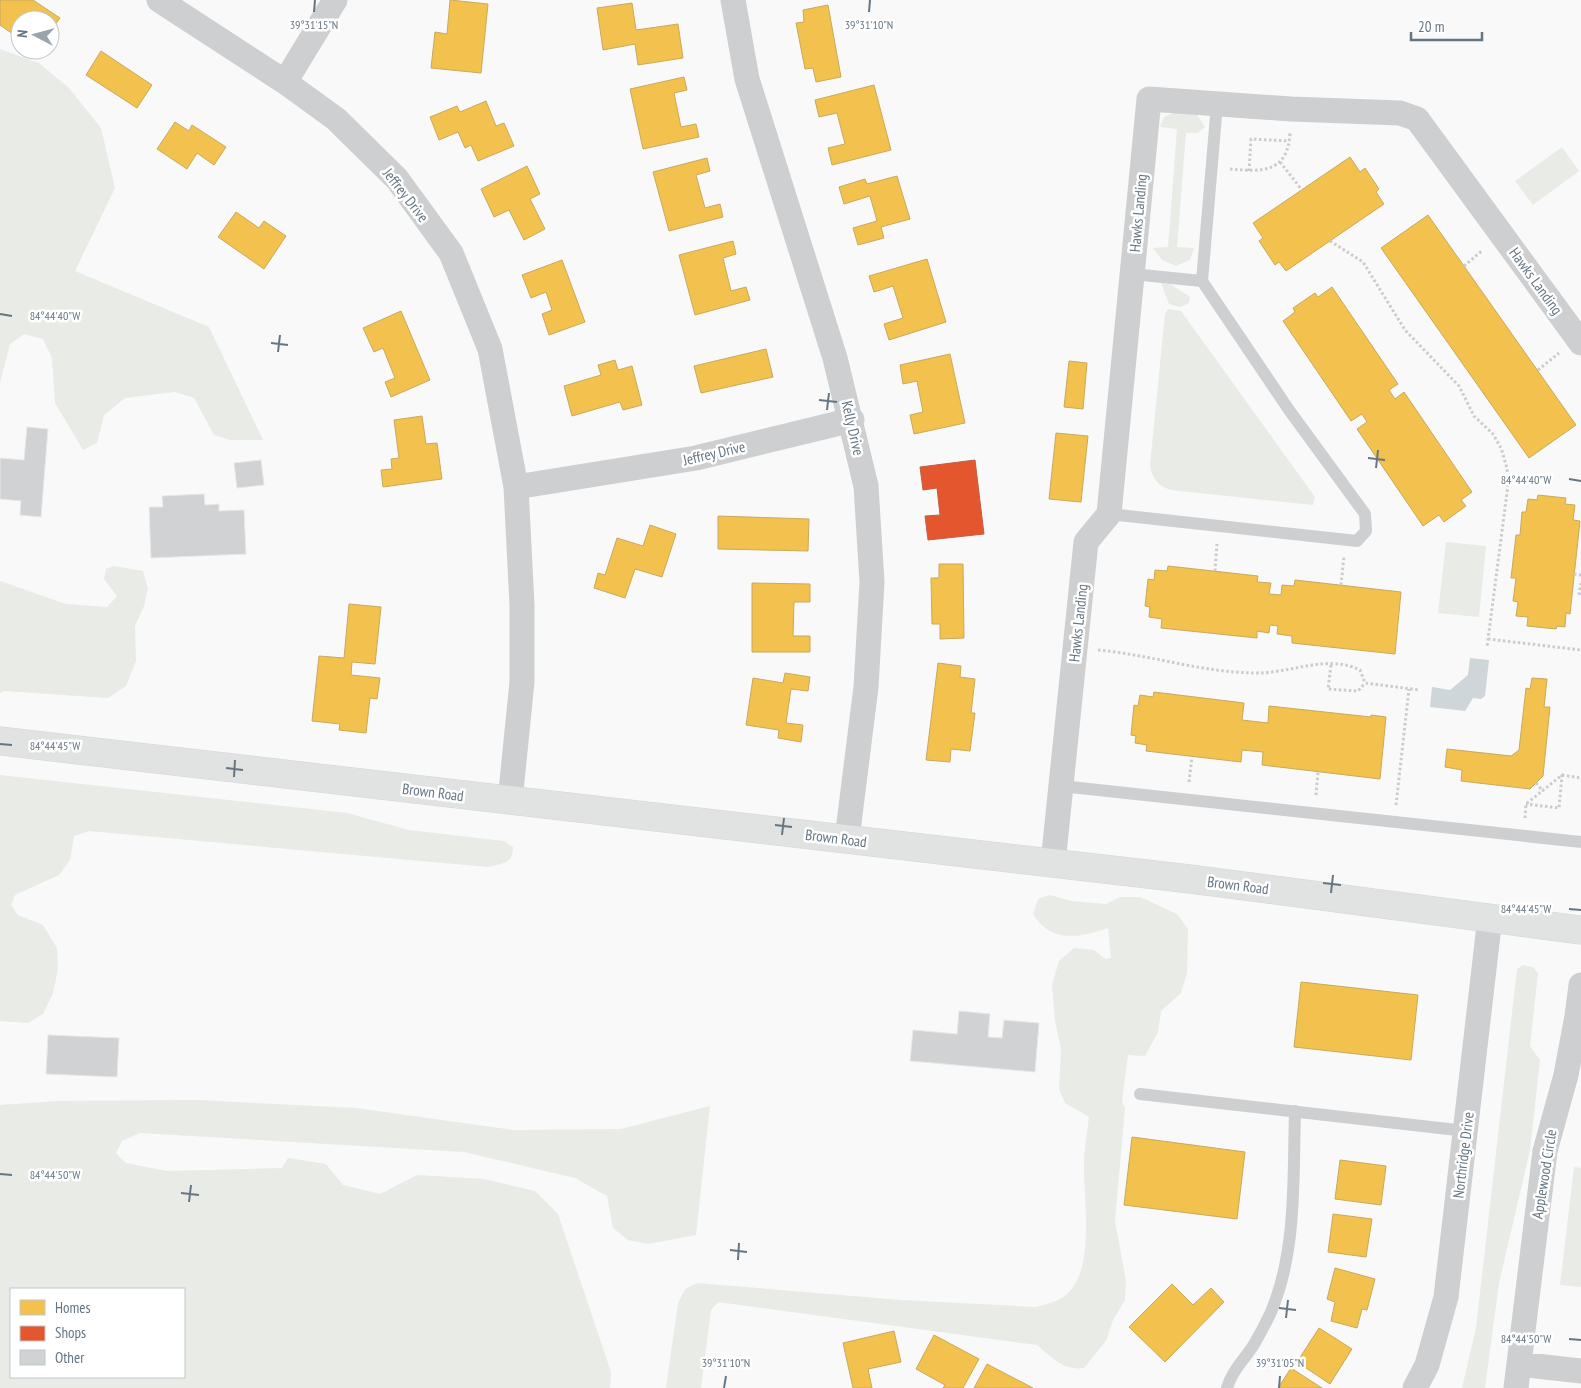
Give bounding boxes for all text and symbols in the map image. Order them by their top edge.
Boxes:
north arrow [10,10,60,60]
scale bar [1411,10,1482,42]
text: 39°31'15"N [290,17,338,32]
text: 39°31'10"N [845,17,893,32]
text: 20 m [1418,17,1444,36]
text: N [13,29,31,38]
street label: Jeffrey Drive [378,163,433,226]
street label: Hawks Landing [1125,173,1151,253]
street label: Hawks Landing [1505,244,1567,318]
text: 84°44'40"W [30,308,80,323]
street label: Kelly Drive [837,399,869,457]
street label: Jeffrey Drive [680,437,747,470]
text: 84°44'40"W [1501,472,1551,487]
street label: Hawks Landing [1064,583,1092,663]
text: 84°44'45"W [30,738,80,753]
street label: Brown Road [401,779,465,805]
street label: Brown Road [804,825,868,851]
street label: Brown Road [1206,872,1270,898]
text: 84°44'45"W [1501,901,1551,916]
street label: Northridge Drive [1448,1111,1478,1199]
street label: Applewood Circle [1528,1128,1560,1220]
text: 84°44'50"W [30,1167,80,1182]
legend [10,1288,185,1378]
text: Homes [55,1298,91,1317]
text: Shops [55,1323,86,1342]
text: 84°44'50"W [1501,1331,1551,1346]
text: Other [55,1348,85,1367]
text: 39°31'10"N [702,1355,750,1370]
text: 39°31'05"N [1256,1355,1304,1370]

